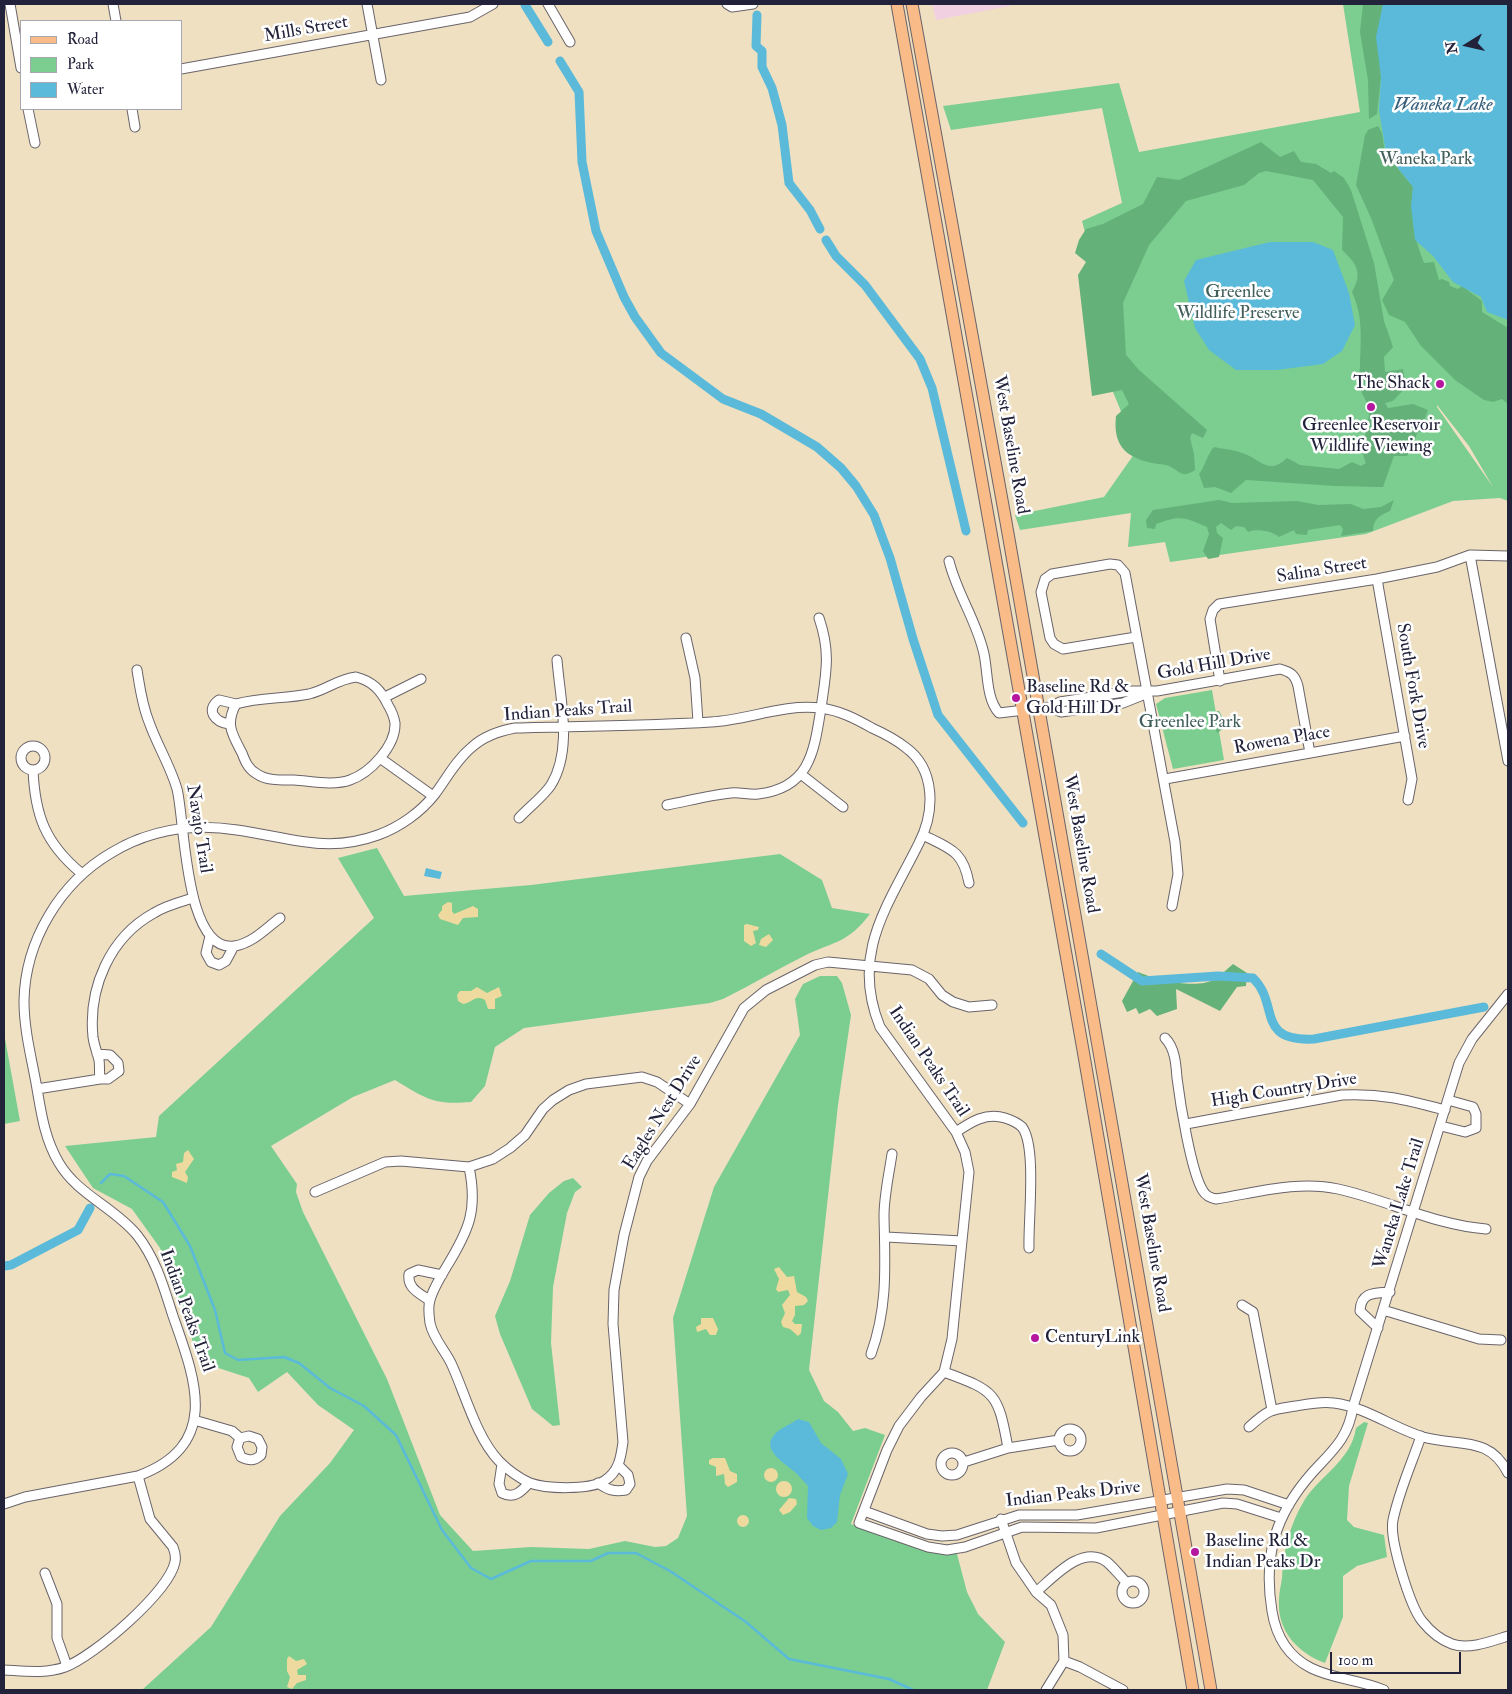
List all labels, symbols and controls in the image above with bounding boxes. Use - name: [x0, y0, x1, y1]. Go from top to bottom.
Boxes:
- street label: Mills Street: [262, 12, 350, 48]
- legend: [20, 20, 182, 110]
- north arrow: [1442, 20, 1492, 70]
- text: Road: [67, 30, 98, 49]
- text: N: [1442, 40, 1461, 55]
- text: Park: [67, 55, 94, 74]
- text: Water: [67, 80, 104, 99]
- water label: Waneka Lake: [1393, 95, 1493, 117]
- park label: Waneka Park: [1379, 149, 1473, 171]
- park label: Greenlee Wildlife Preserve: [1176, 282, 1300, 324]
- place label: The Shack: [1353, 373, 1430, 395]
- street label: West Baseline Road: [987, 374, 1033, 516]
- marker: The Shack: [1434, 378, 1446, 390]
- marker: Greenlee Reservoir Wildlife Viewing: [1365, 401, 1377, 413]
- place label: Greenlee Reservoir Wildlife Viewing: [1302, 415, 1440, 458]
- street label: Salina Street: [1276, 553, 1368, 589]
- street label: South Fork Drive: [1390, 622, 1434, 750]
- street label: Gold Hill Drive: [1156, 644, 1272, 686]
- place label: Baseline Rd & Gold Hill Dr: [1026, 677, 1129, 720]
- marker: Baseline Rd & Gold Hill Dr: [1010, 692, 1022, 704]
- street label: Indian Peaks Trail: [503, 697, 633, 727]
- park label: Greenlee Park: [1139, 712, 1241, 734]
- street label: Rowena Place: [1232, 722, 1332, 760]
- street label: West Baseline Road: [1057, 773, 1103, 915]
- street label: Navajo Trail: [180, 783, 216, 875]
- street label: Indian Peaks Trail: [883, 1003, 973, 1121]
- street label: Eagles Nest Drive: [619, 1052, 707, 1174]
- street label: High Country Drive: [1210, 1069, 1358, 1113]
- street label: Waneka Lake Trail: [1370, 1136, 1430, 1272]
- street label: West Baseline Road: [1128, 1172, 1174, 1314]
- street label: Indian Peaks Trail: [154, 1247, 218, 1375]
- place label: CenturyLink: [1045, 1327, 1140, 1349]
- marker: CenturyLink: [1029, 1332, 1041, 1344]
- street label: Indian Peaks Drive: [1005, 1477, 1141, 1513]
- place label: Baseline Rd & Indian Peaks Dr: [1205, 1531, 1320, 1574]
- marker: Baseline Rd & Indian Peaks Dr: [1189, 1546, 1201, 1558]
- scale bar: [1332, 1642, 1463, 1674]
- text: 100 m: [1338, 1651, 1373, 1670]

